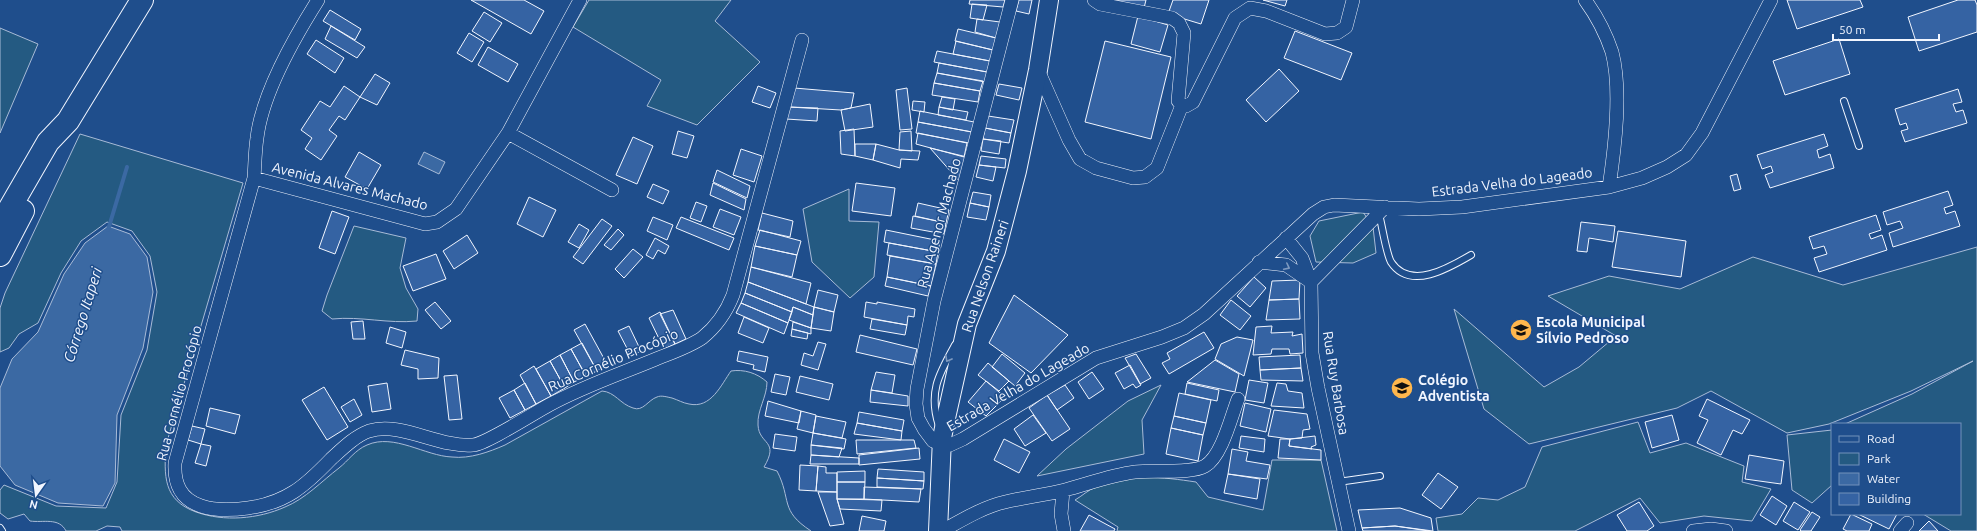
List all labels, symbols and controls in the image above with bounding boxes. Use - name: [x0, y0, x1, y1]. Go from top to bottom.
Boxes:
- scale bar: [1833, 16, 1939, 42]
- text: 50 m: [1839, 23, 1866, 36]
- street label: Rua Agenor Machado: [914, 156, 964, 290]
- street label: Avenida Alvares Machado: [270, 159, 430, 213]
- street label: Estrada Velha do Lageado: [1431, 164, 1593, 200]
- street label: Rua Nelson Raineri: [958, 218, 1012, 334]
- one-way arrow: [1283, 262, 1290, 270]
- water label: Córrego Itaperi: [60, 264, 105, 364]
- place label: Escola Municipal Sílvio Pedroso: [1536, 314, 1645, 346]
- school or university icon: Escola Municipal Sílvio Pedroso: [1508, 317, 1534, 343]
- street label: Rua Cornélio Procópio: [153, 323, 205, 463]
- street label: Rua Cornélio Procópio: [546, 325, 680, 395]
- street label: Rua Ruy Barbosa: [1320, 330, 1352, 436]
- street label: Estrada Velha do Lageado: [944, 340, 1092, 434]
- one-way arrow: [945, 354, 952, 362]
- place label: Colégio Adventista: [1418, 372, 1490, 404]
- school or university icon: Colégio Adventista: [1389, 375, 1415, 401]
- legend: [1831, 423, 1961, 515]
- text: Road: [1867, 432, 1895, 445]
- text: Park: [1867, 452, 1891, 465]
- text: Water: [1867, 472, 1900, 485]
- north arrow: [16, 475, 56, 515]
- text: Building: [1867, 492, 1911, 505]
- text: N: [28, 498, 39, 512]

